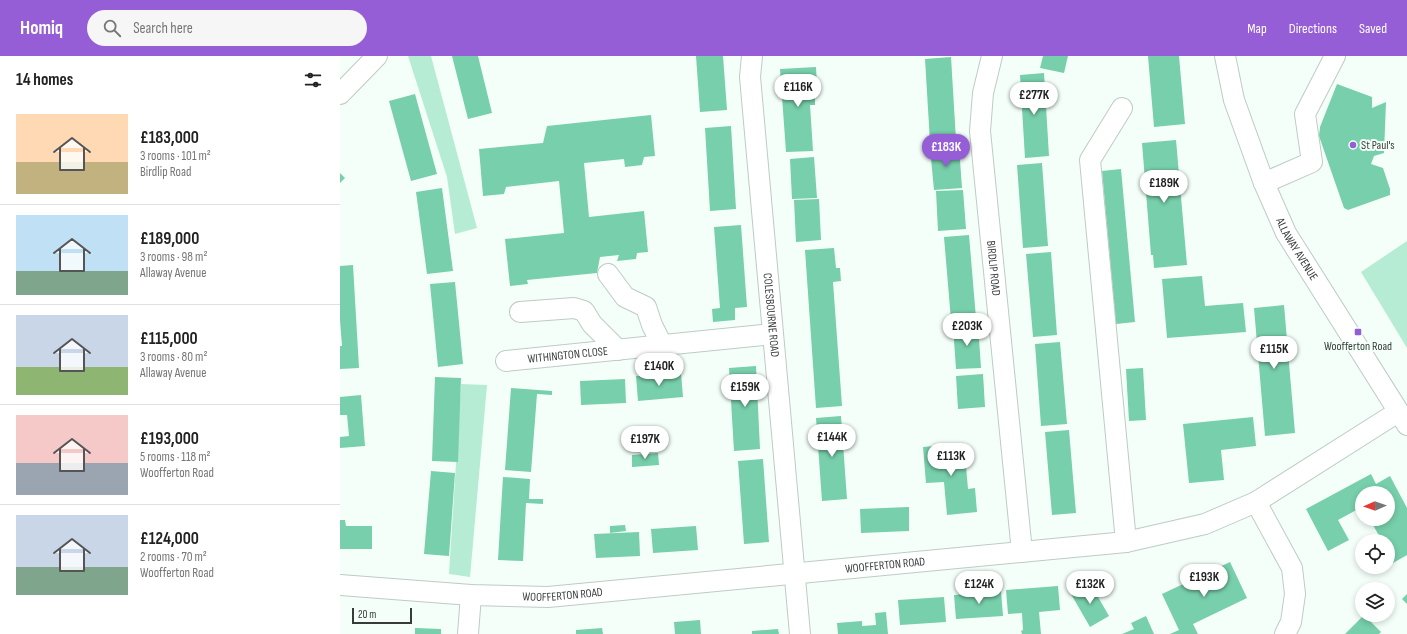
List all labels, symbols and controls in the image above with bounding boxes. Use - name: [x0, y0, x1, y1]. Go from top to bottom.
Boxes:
- search box: [87, 10, 367, 46]
- text: Homiq: [20, 17, 63, 40]
- icon: search: [101, 17, 123, 39]
- text: Search here: [133, 19, 193, 38]
- text: Map: [1247, 20, 1267, 37]
- text: Directions: [1289, 20, 1337, 37]
- text: Saved: [1359, 20, 1387, 37]
- icon: filters: [302, 69, 324, 91]
- text: 14 homes: [16, 70, 73, 90]
- pin: £116K: [770, 74, 826, 108]
- text: £116K: [783, 79, 813, 95]
- pin: £277K: [1006, 82, 1062, 116]
- text: £277K: [1019, 87, 1049, 103]
- text: £183,000: [140, 128, 199, 148]
- icon: home: [48, 130, 96, 178]
- pin: £183K: [918, 134, 974, 168]
- place label: St Paul's: [1361, 138, 1395, 153]
- text: £183K: [931, 139, 961, 155]
- marker: St Paul's: [1348, 140, 1358, 150]
- text: 3 rooms · 101 m²: [140, 148, 211, 164]
- text: Birdlip Road: [140, 164, 191, 180]
- pin: £189K: [1136, 170, 1192, 204]
- text: £189K: [1149, 175, 1179, 191]
- street label: ALLAWAY AVENUE: [1272, 214, 1321, 283]
- text: £189,000: [140, 229, 199, 249]
- icon: home: [48, 231, 96, 279]
- street label: BIRDLIP ROAD: [983, 240, 1004, 297]
- text: 3 rooms · 98 m²: [140, 249, 207, 265]
- text: Allaway Avenue: [140, 265, 206, 281]
- street label: COLESBOURNE ROAD: [760, 272, 783, 358]
- pin: £203K: [939, 313, 995, 347]
- text: £203K: [952, 318, 982, 334]
- marker: Woofferton Road: [1353, 327, 1363, 337]
- text: £115,000: [140, 329, 198, 349]
- icon: home: [48, 331, 96, 379]
- pin: £115K: [1246, 336, 1302, 370]
- place label: Woofferton Road: [1324, 339, 1392, 354]
- text: £115K: [1260, 341, 1288, 357]
- street label: WITHINGTON CLOSE: [527, 343, 608, 366]
- text: 3 rooms · 80 m²: [140, 349, 208, 365]
- pin: £140K: [631, 353, 687, 387]
- text: £140K: [644, 358, 674, 374]
- text: Allaway Avenue: [140, 365, 206, 381]
- pin: £159K: [717, 374, 773, 408]
- text: £159K: [730, 379, 760, 395]
- pin: £144K: [804, 424, 860, 458]
- pin: £197K: [617, 426, 673, 460]
- text: £193,000: [140, 429, 199, 449]
- text: £144K: [817, 429, 847, 445]
- icon: home: [48, 431, 96, 479]
- text: £197K: [630, 431, 660, 447]
- pin: £113K: [923, 443, 979, 477]
- text: £113K: [936, 448, 966, 464]
- text: 5 rooms · 118 m²: [140, 449, 211, 465]
- text: Woofferton Road: [140, 465, 214, 481]
- north arrow: [1355, 486, 1395, 526]
- map controls: [1355, 486, 1395, 622]
- text: £124,000: [140, 529, 199, 549]
- icon: home: [48, 531, 96, 579]
- button: locate: [1355, 534, 1395, 574]
- text: 2 rooms · 70 m²: [140, 549, 207, 565]
- street label: WOOFFERTON ROAD: [844, 554, 926, 576]
- pin: £193K: [1176, 564, 1232, 598]
- text: Woofferton Road: [140, 565, 214, 581]
- text: £193K: [1189, 569, 1219, 585]
- pin: £124K: [951, 571, 1007, 605]
- pin: £132K: [1062, 571, 1118, 605]
- text: £124K: [964, 576, 994, 592]
- text: £132K: [1075, 576, 1105, 592]
- button: layers: [1355, 582, 1395, 622]
- street label: WOOFFERTON ROAD: [522, 584, 603, 605]
- scale bar: [352, 606, 412, 625]
- text: 20 m: [358, 608, 376, 621]

